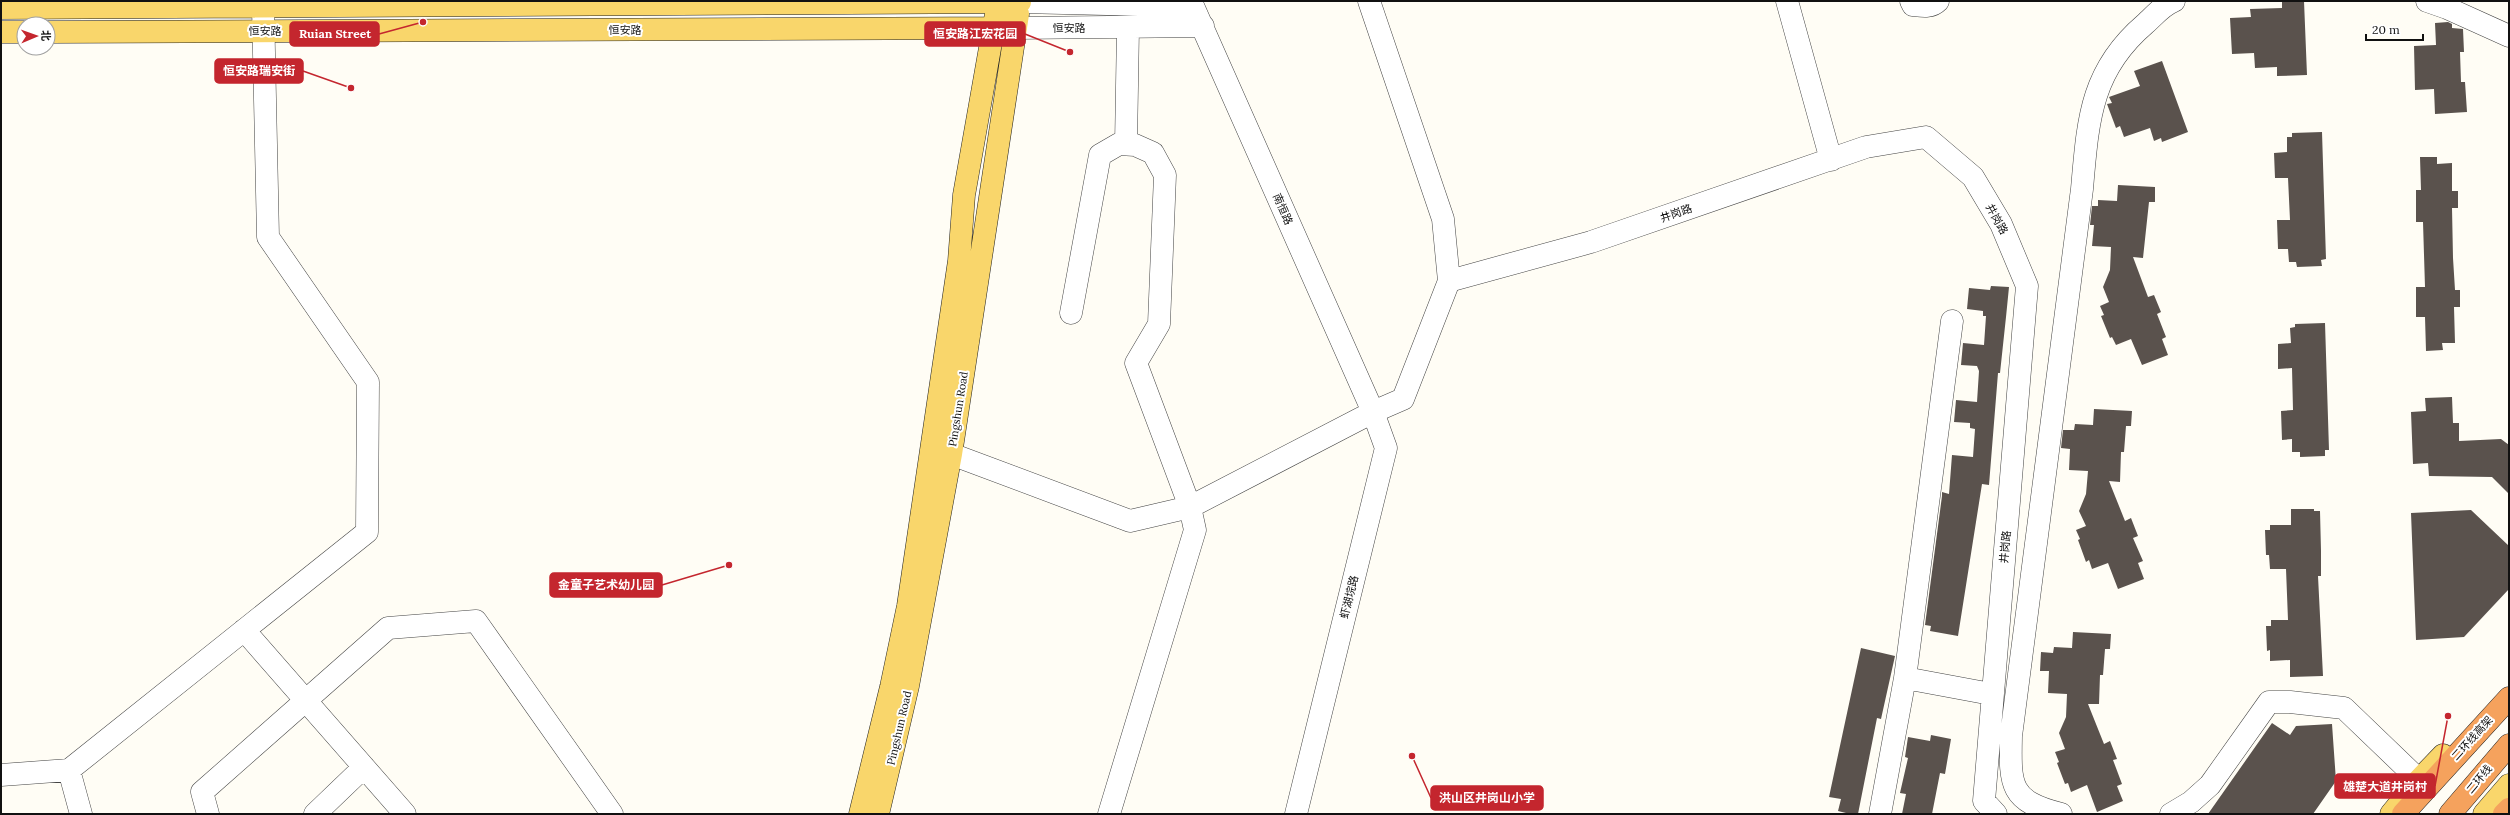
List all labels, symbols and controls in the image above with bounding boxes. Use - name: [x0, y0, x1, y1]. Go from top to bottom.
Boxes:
- north arrow: [16, 16, 56, 56]
- scale bar: [2366, 16, 2423, 42]
- street label: 恒安路: [1053, 21, 1086, 35]
- callout: Ruian Street: [290, 22, 379, 46]
- callout: 恒安路江宏花园: [925, 22, 1025, 46]
- text: 20 m: [2372, 22, 2400, 37]
- street label: 恒安路: [609, 23, 642, 37]
- street label: 恒安路: [249, 24, 282, 38]
- text: Ruian Street: [299, 26, 372, 41]
- text: 恒安路江宏花园: [933, 26, 1017, 41]
- text: 北: [39, 30, 53, 41]
- callout: 恒安路瑞安街: [215, 59, 303, 83]
- text: 恒安路瑞安街: [223, 63, 295, 78]
- street label: 南恒路: [1270, 191, 1296, 227]
- street label: 井岗路: [1658, 201, 1694, 225]
- street label: 井岗路: [1983, 201, 2011, 237]
- street label: Pingshun Road: [945, 370, 971, 448]
- street label: 井岗路: [1997, 530, 2013, 564]
- callout: 金童子艺术幼儿园: [550, 573, 662, 597]
- street label: 虾湖垸路: [1337, 574, 1361, 620]
- text: 金童子艺术幼儿园: [558, 577, 654, 592]
- street label: Pingshun Road: [884, 689, 914, 767]
- street label: 二环线高架: [2448, 713, 2496, 763]
- street label: 二环线: [2463, 762, 2495, 796]
- callout: 雄楚大道井岗村: [2335, 774, 2435, 798]
- text: 雄楚大道井岗村: [2343, 779, 2427, 794]
- callout: 洪山区井岗山小学: [1431, 786, 1543, 810]
- text: 洪山区井岗山小学: [1439, 790, 1535, 805]

